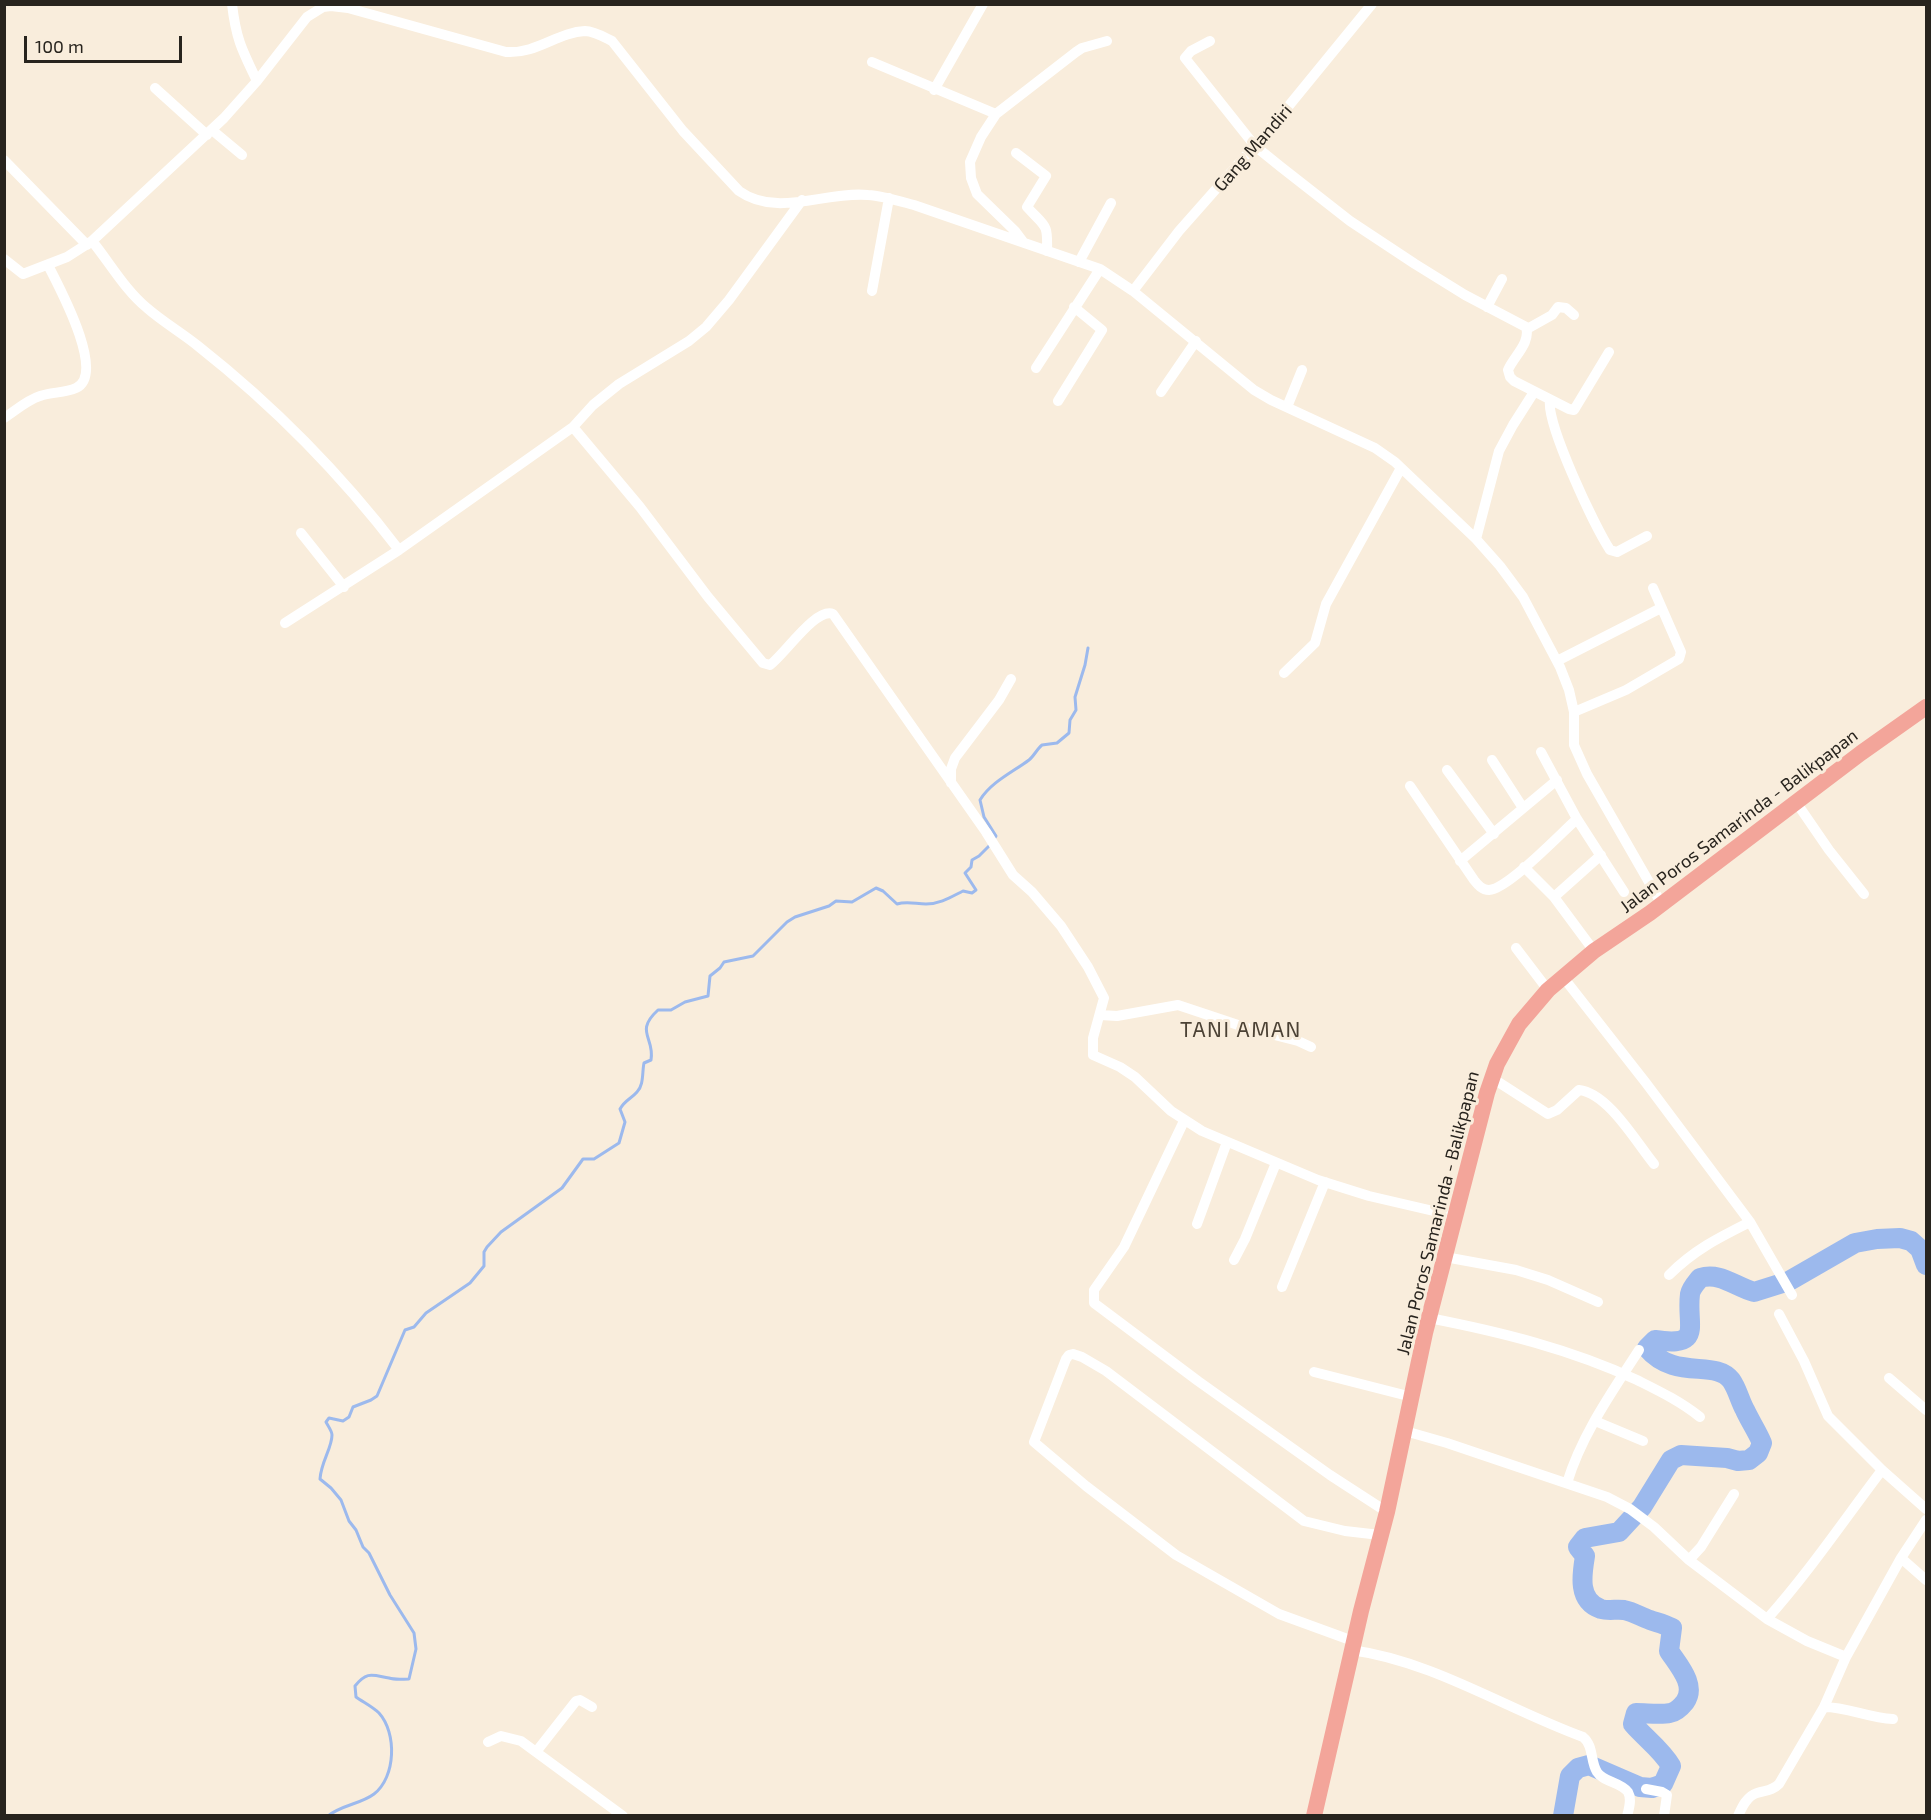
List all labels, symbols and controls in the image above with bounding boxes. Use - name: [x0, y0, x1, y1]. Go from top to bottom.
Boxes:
- scale bar: [27, 24, 184, 62]
- text: 100 m: [35, 35, 84, 57]
- street label: Gang Mandiri: [1209, 100, 1297, 196]
- street label: Jalan Poros Samarinda - Balikpapan: [1616, 725, 1862, 917]
- district label: TANI AMAN: [1180, 1017, 1302, 1043]
- street label: Jalan Poros Samarinda - Balikpapan: [1392, 1069, 1484, 1357]

